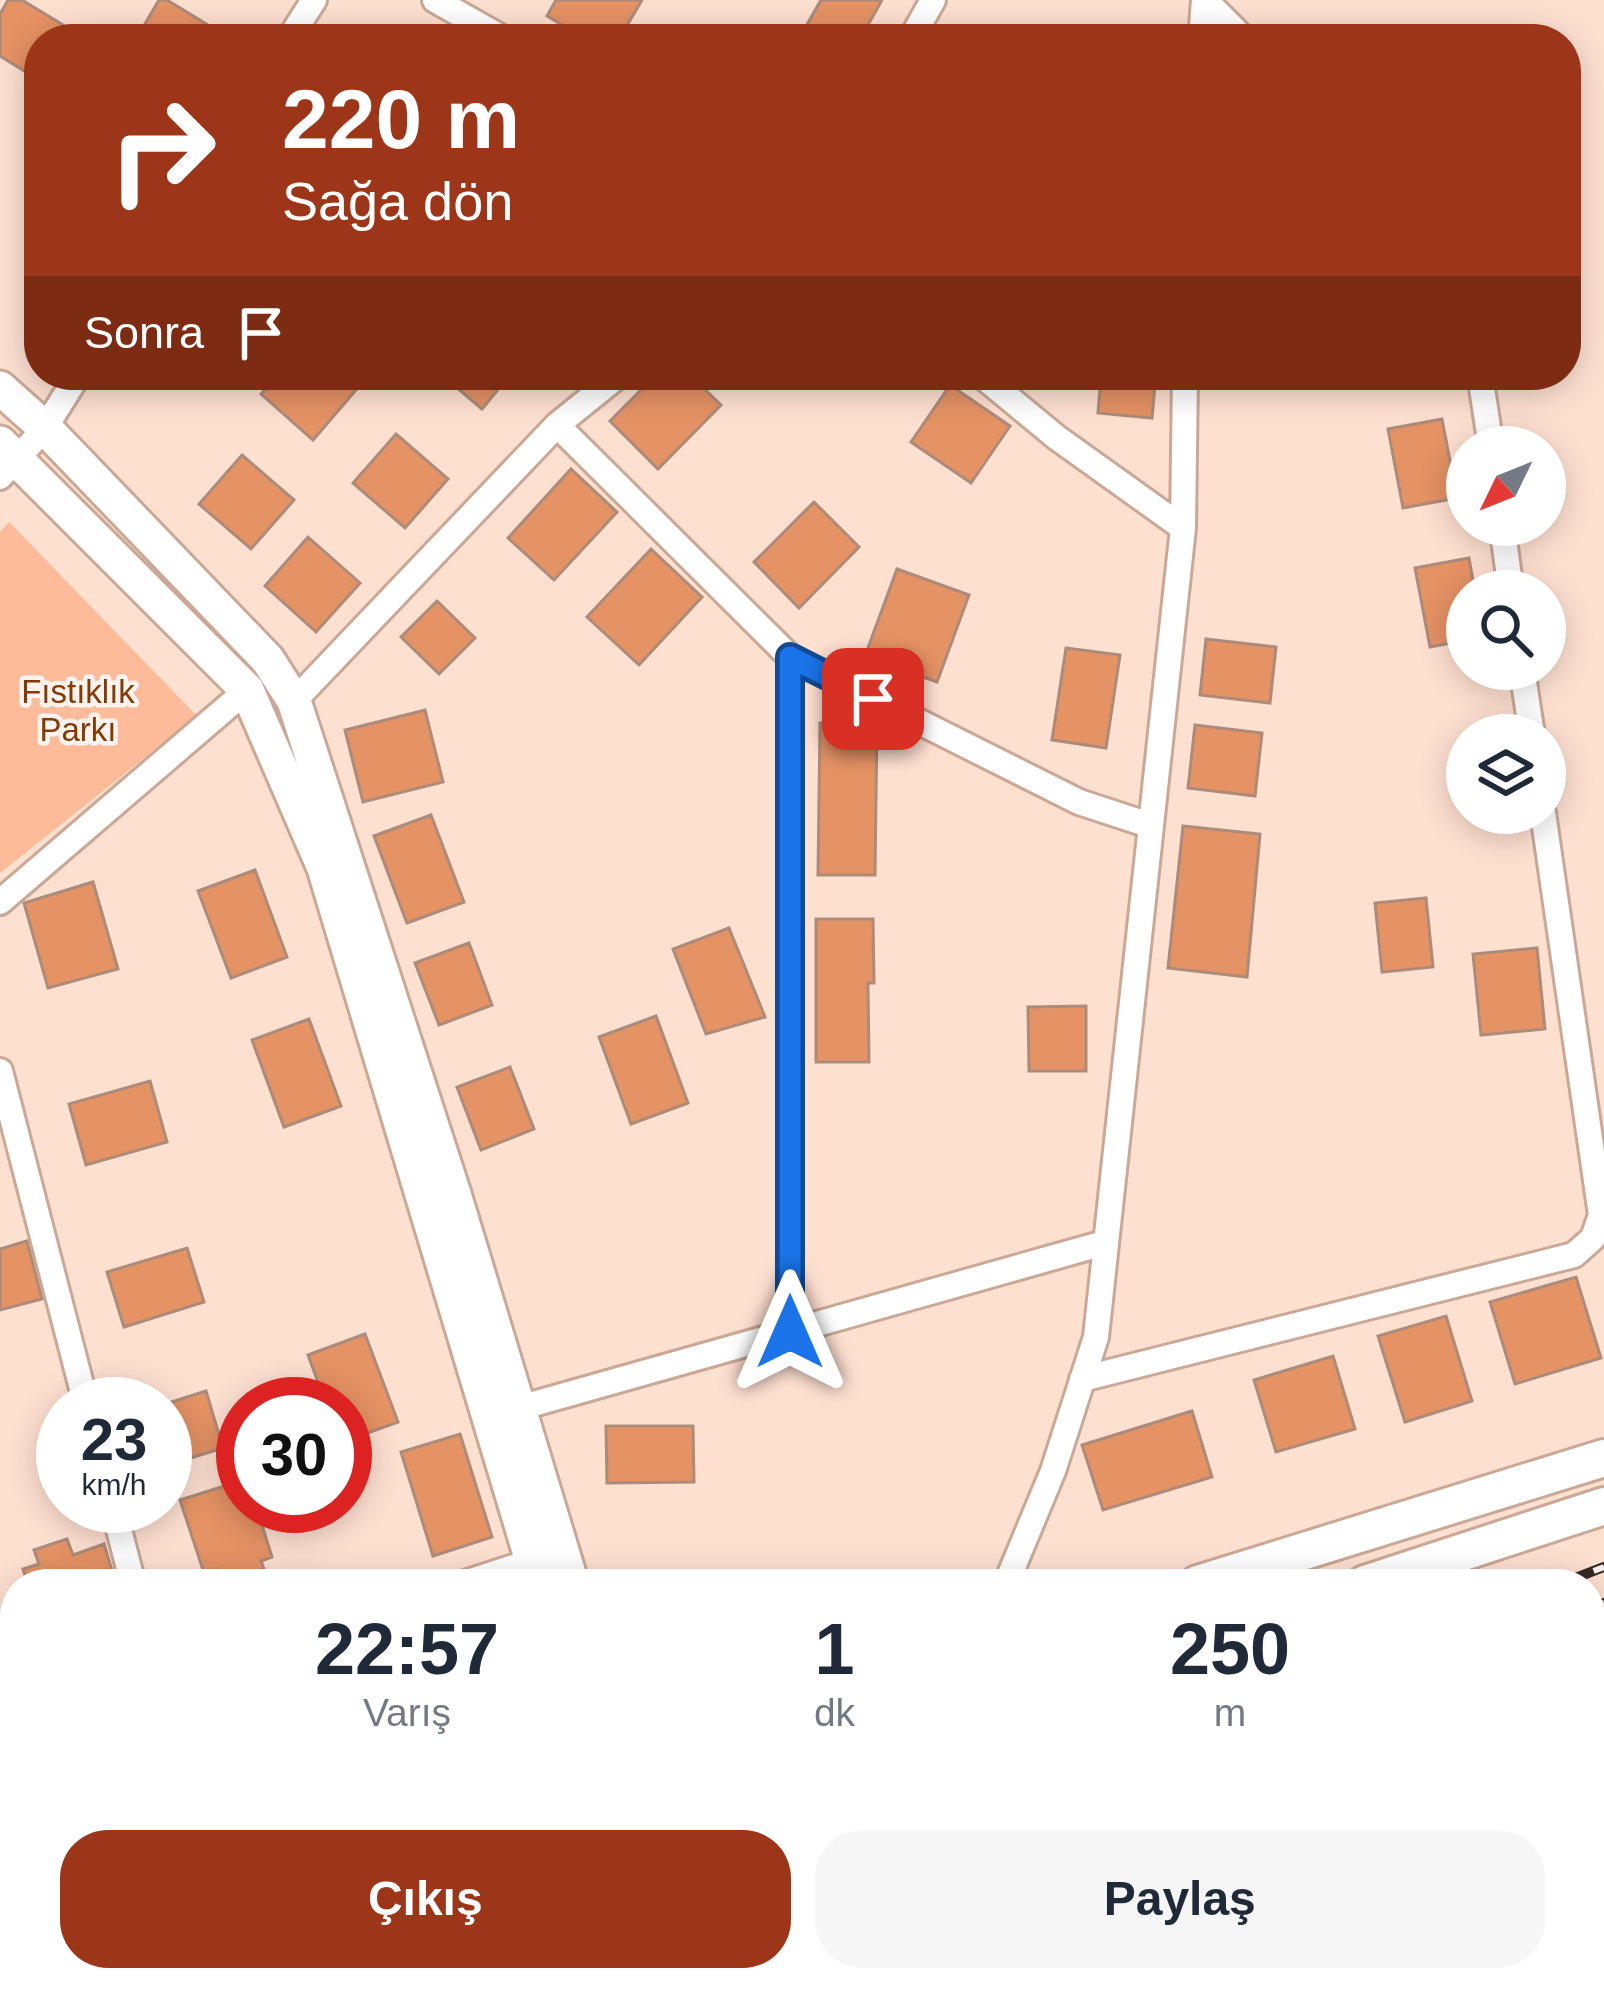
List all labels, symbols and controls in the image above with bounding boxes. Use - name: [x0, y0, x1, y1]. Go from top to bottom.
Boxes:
- icon: right: [84, 72, 240, 228]
- text: 220 m: [282, 72, 520, 166]
- text: Sağa dön: [282, 171, 513, 231]
- icon: arrive: [228, 300, 294, 366]
- text: Sonra: [84, 307, 204, 358]
- north arrow: [1446, 426, 1566, 546]
- map controls: [1446, 426, 1566, 834]
- button: search: [1446, 570, 1566, 690]
- pin: [822, 648, 924, 750]
- icon: arrive: [840, 666, 906, 732]
- park label: Fıstıklık Parkı: [21, 673, 135, 748]
- button: layers: [1446, 714, 1566, 834]
- position arrow: [727, 1269, 853, 1395]
- speed limit sign: 30: [216, 1377, 372, 1533]
- text: 23: [81, 1406, 147, 1473]
- text: km/h: [81, 1468, 147, 1501]
- text: 22:57: [315, 1609, 499, 1689]
- text: 1: [814, 1609, 855, 1689]
- text: 250: [1170, 1609, 1290, 1689]
- text: Varış: [363, 1691, 451, 1734]
- text: dk: [814, 1691, 855, 1734]
- text: m: [1214, 1691, 1246, 1734]
- button: Çıkış: [60, 1830, 791, 1968]
- button: Paylaş: [815, 1830, 1545, 1968]

